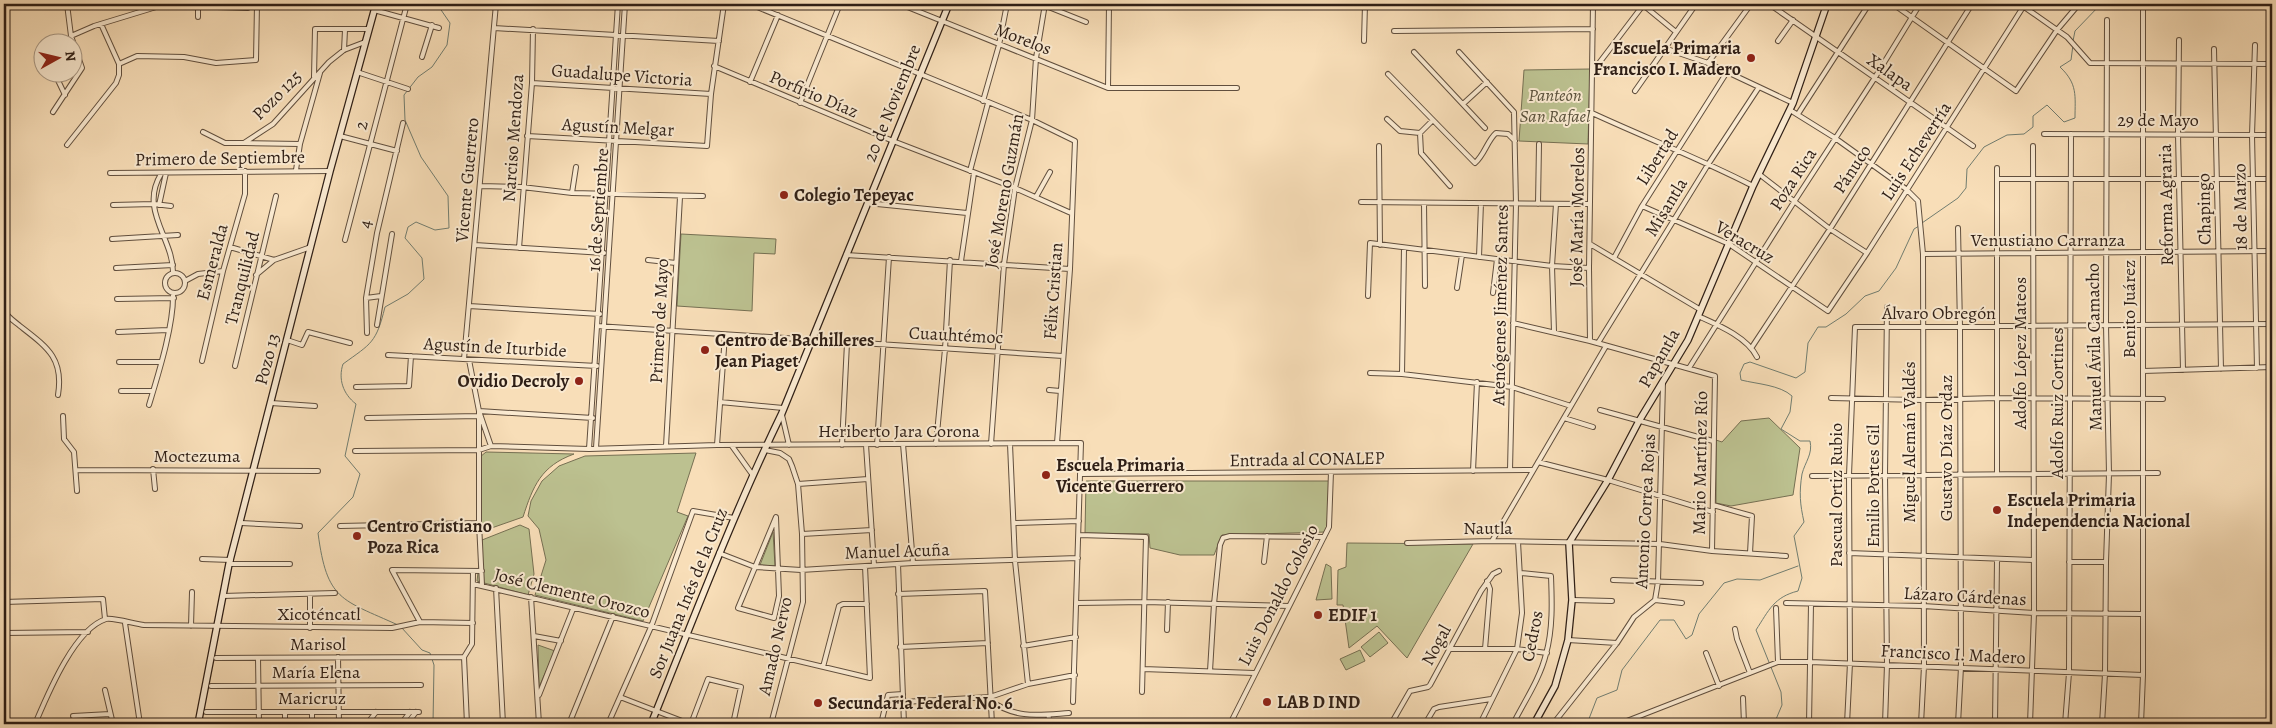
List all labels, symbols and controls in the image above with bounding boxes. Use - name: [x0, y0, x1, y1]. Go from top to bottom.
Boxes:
- street label: Morelos: [991, 17, 1055, 61]
- north arrow: [32, 32, 82, 82]
- place label: Escuela Primaria Francisco I. Madero: [1593, 36, 1741, 81]
- street label: 20 de Noviembre: [858, 41, 926, 165]
- street label: Xalapa: [1862, 48, 1918, 97]
- text: N: [60, 50, 80, 63]
- marker: Escuela Primaria Francisco I. Madero: [1745, 52, 1757, 64]
- street label: Guadalupe Victoria: [551, 58, 694, 92]
- street label: Pozo 125: [247, 65, 307, 125]
- street label: Porfirio Díaz: [766, 65, 862, 123]
- street label: Narciso Mendoza: [497, 73, 529, 203]
- park label: Panteón San Rafael: [1520, 83, 1591, 128]
- street label: Luis Echeverría: [1875, 96, 1957, 205]
- street label: 29 de Mayo: [2117, 108, 2199, 132]
- street label: Agustín Melgar: [560, 112, 675, 142]
- street label: José Moreno Guzmán: [979, 112, 1029, 270]
- street label: 2: [348, 117, 374, 132]
- street label: Vicente Guerrero: [450, 117, 484, 244]
- street label: Libertad: [1630, 124, 1684, 190]
- street label: Pánuco: [1827, 140, 1877, 198]
- street label: Poza Rica: [1764, 143, 1822, 215]
- street label: Reforma Agraria: [2153, 143, 2179, 266]
- street label: Primero de Septiembre: [135, 145, 305, 171]
- street label: 16 de Septiembre: [582, 147, 614, 273]
- street label: José María Morelos: [1564, 147, 1590, 287]
- street label: 18 de Marzo: [2227, 163, 2253, 251]
- street label: Misantla: [1639, 173, 1693, 241]
- street label: Chapingo: [2191, 173, 2217, 245]
- place label: Colegio Tepeyac: [794, 183, 914, 207]
- marker: Colegio Tepeyac: [778, 189, 790, 201]
- street label: Atenógenes Jiménez Santes: [1486, 204, 1514, 407]
- street label: Veracruz: [1710, 214, 1779, 269]
- street label: 4: [352, 218, 378, 230]
- street label: Esmeralda: [190, 220, 234, 303]
- street label: Tranquilidad: [219, 228, 265, 327]
- street label: Venustiano Carranza: [1970, 228, 2126, 252]
- street label: Félix Cristian: [1038, 241, 1068, 340]
- street label: Primero de Mayo: [644, 258, 674, 384]
- street label: Benito Juárez: [2117, 260, 2141, 358]
- street label: Manuel Ávila Camacho: [2081, 263, 2107, 431]
- street label: Adolfo López Mateos: [2008, 277, 2032, 430]
- street label: Álvaro Obregón: [1881, 301, 1996, 325]
- street label: Cuauhtémoc: [908, 321, 1004, 349]
- street label: Papantla: [1633, 324, 1686, 392]
- street label: Adolfo Ruiz Cortines: [2045, 327, 2069, 480]
- place label: Centro de Bachilleres Jean Piaget: [715, 328, 874, 373]
- street label: Pozo 13: [249, 331, 285, 387]
- street label: Agustín de Iturbide: [422, 331, 567, 363]
- marker: Centro de Bachilleres Jean Piaget: [699, 344, 711, 356]
- street label: Miguel Alemán Valdés: [1897, 361, 1921, 523]
- place label: Ovidio Decroly: [458, 369, 570, 393]
- marker: Ovidio Decroly: [573, 375, 585, 387]
- street label: Gustavo Díaz Ordaz: [1934, 375, 1958, 521]
- street label: Mario Martínez Río: [1687, 391, 1713, 535]
- street label: Heriberto Jara Corona: [818, 419, 981, 443]
- street label: Pascual Ortiz Rubio: [1824, 423, 1848, 567]
- street label: Emilio Portes Gil: [1861, 424, 1885, 548]
- street label: Antonio Correa Rojas: [1629, 433, 1661, 590]
- street label: Moctezuma: [154, 444, 241, 468]
- street label: Entrada al CONALEP: [1229, 446, 1385, 472]
- place label: Escuela Primaria Vicente Guerrero: [1055, 453, 1185, 498]
- marker: Escuela Primaria Vicente Guerrero: [1040, 469, 1052, 481]
- place label: Escuela Primaria Independencia Nacional: [2007, 488, 2190, 533]
- street label: Sor Juana Inés de la Cruz: [643, 504, 733, 682]
- marker: Escuela Primaria Independencia Nacional: [1991, 504, 2003, 516]
- place label: Centro Cristiano Poza Rica: [367, 514, 492, 559]
- street label: Nautla: [1463, 516, 1513, 540]
- street label: Luis Donaldo Colosio: [1232, 520, 1324, 670]
- marker: Centro Cristiano Poza Rica: [351, 530, 363, 542]
- street label: Manuel Acuña: [844, 537, 951, 565]
- street label: José Clemente Orozco: [492, 562, 653, 624]
- street label: Lázaro Cárdenas: [1903, 581, 2027, 611]
- street label: Amado Nervo: [752, 594, 798, 698]
- street label: Xicoténcatl: [277, 602, 361, 626]
- place label: EDIF 1: [1328, 603, 1377, 627]
- street label: Cedros: [1515, 608, 1549, 664]
- marker: EDIF 1: [1312, 609, 1324, 621]
- street label: Nogal: [1415, 620, 1457, 670]
- street label: Marisol: [290, 632, 347, 656]
- street label: Francisco I. Madero: [1880, 638, 2026, 670]
- street label: María Elena: [272, 660, 361, 684]
- street label: Maricruz: [278, 686, 346, 710]
- place label: LAB D IND: [1277, 690, 1360, 714]
- place label: Secundaria Federal No. 6: [828, 691, 1013, 715]
- marker: LAB D IND: [1261, 696, 1273, 708]
- marker: Secundaria Federal No. 6: [812, 697, 824, 709]

